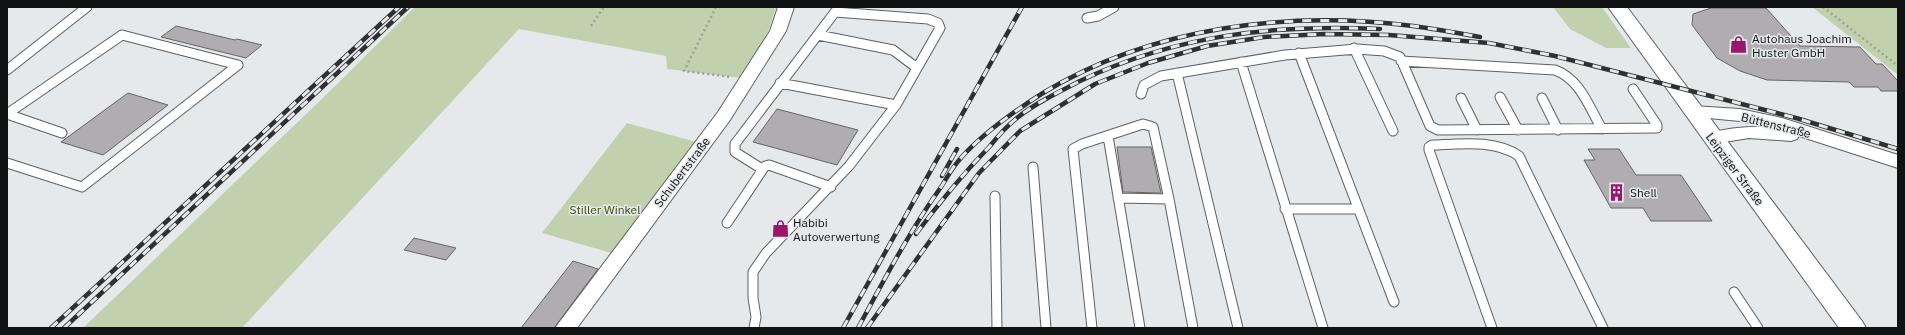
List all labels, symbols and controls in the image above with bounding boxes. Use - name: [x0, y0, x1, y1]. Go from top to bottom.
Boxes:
- place label: Autohaus Joachim Huster GmbH: [1752, 31, 1852, 60]
- shop icon: Autohaus Joachim Huster GmbH: [1729, 35, 1749, 55]
- street label: Büttenstraße: [1740, 109, 1813, 141]
- street label: Leipziger Straße: [1703, 130, 1767, 209]
- street label: Schubertstraße: [651, 134, 713, 210]
- building icon: Shell: [1607, 182, 1627, 202]
- place label: Shell: [1630, 185, 1657, 200]
- park label: Stiller Winkel: [570, 202, 640, 217]
- place label: Habibi Autoverwertung: [793, 215, 880, 244]
- shop icon: Habibi Autoverwertung: [770, 219, 790, 239]

